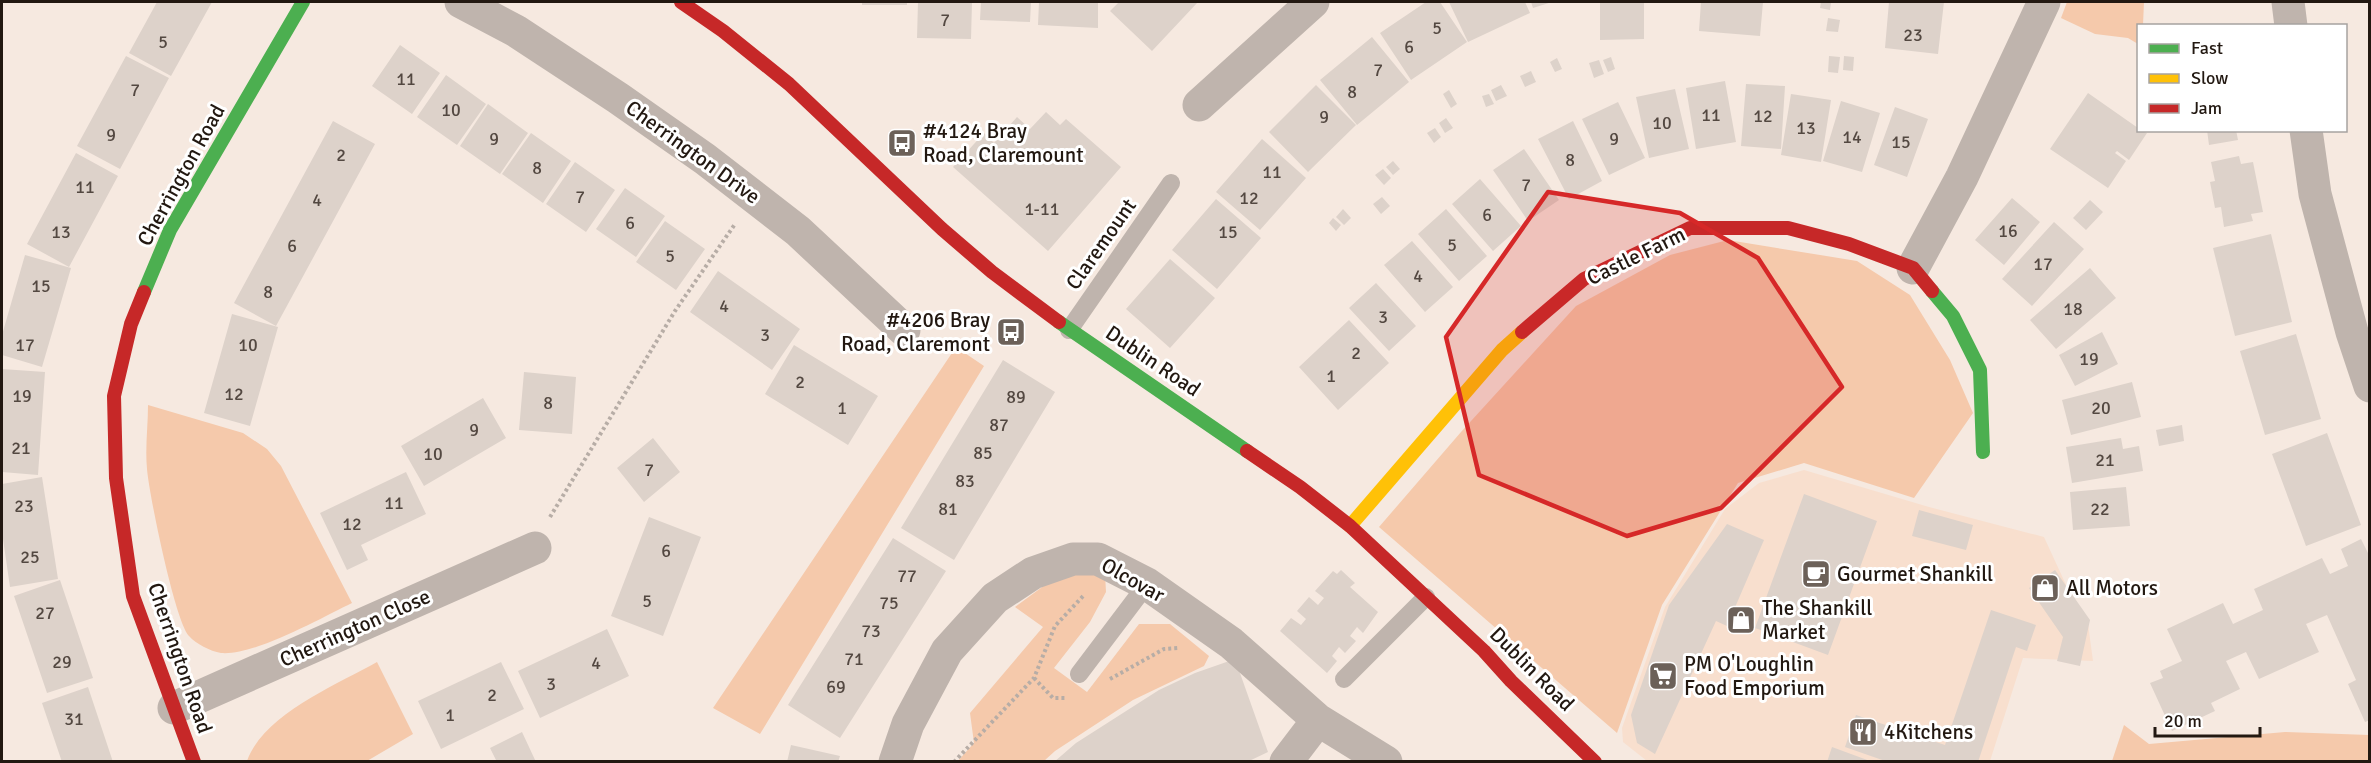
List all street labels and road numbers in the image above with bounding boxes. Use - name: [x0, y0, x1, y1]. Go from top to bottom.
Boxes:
- street label: Cherrington Drive: [621, 95, 765, 209]
- street label: Cherrington Road: [131, 100, 231, 250]
- street label: Claremount: [1060, 193, 1142, 295]
- street label: Castle Farm: [1583, 221, 1689, 291]
- street label: Dublin Road: [1101, 320, 1205, 402]
- street label: Olcovar: [1097, 552, 1169, 608]
- street label: Cherrington Road: [142, 579, 218, 737]
- street label: Cherrington Close: [276, 583, 434, 673]
- street label: Dublin Road: [1484, 621, 1580, 717]

